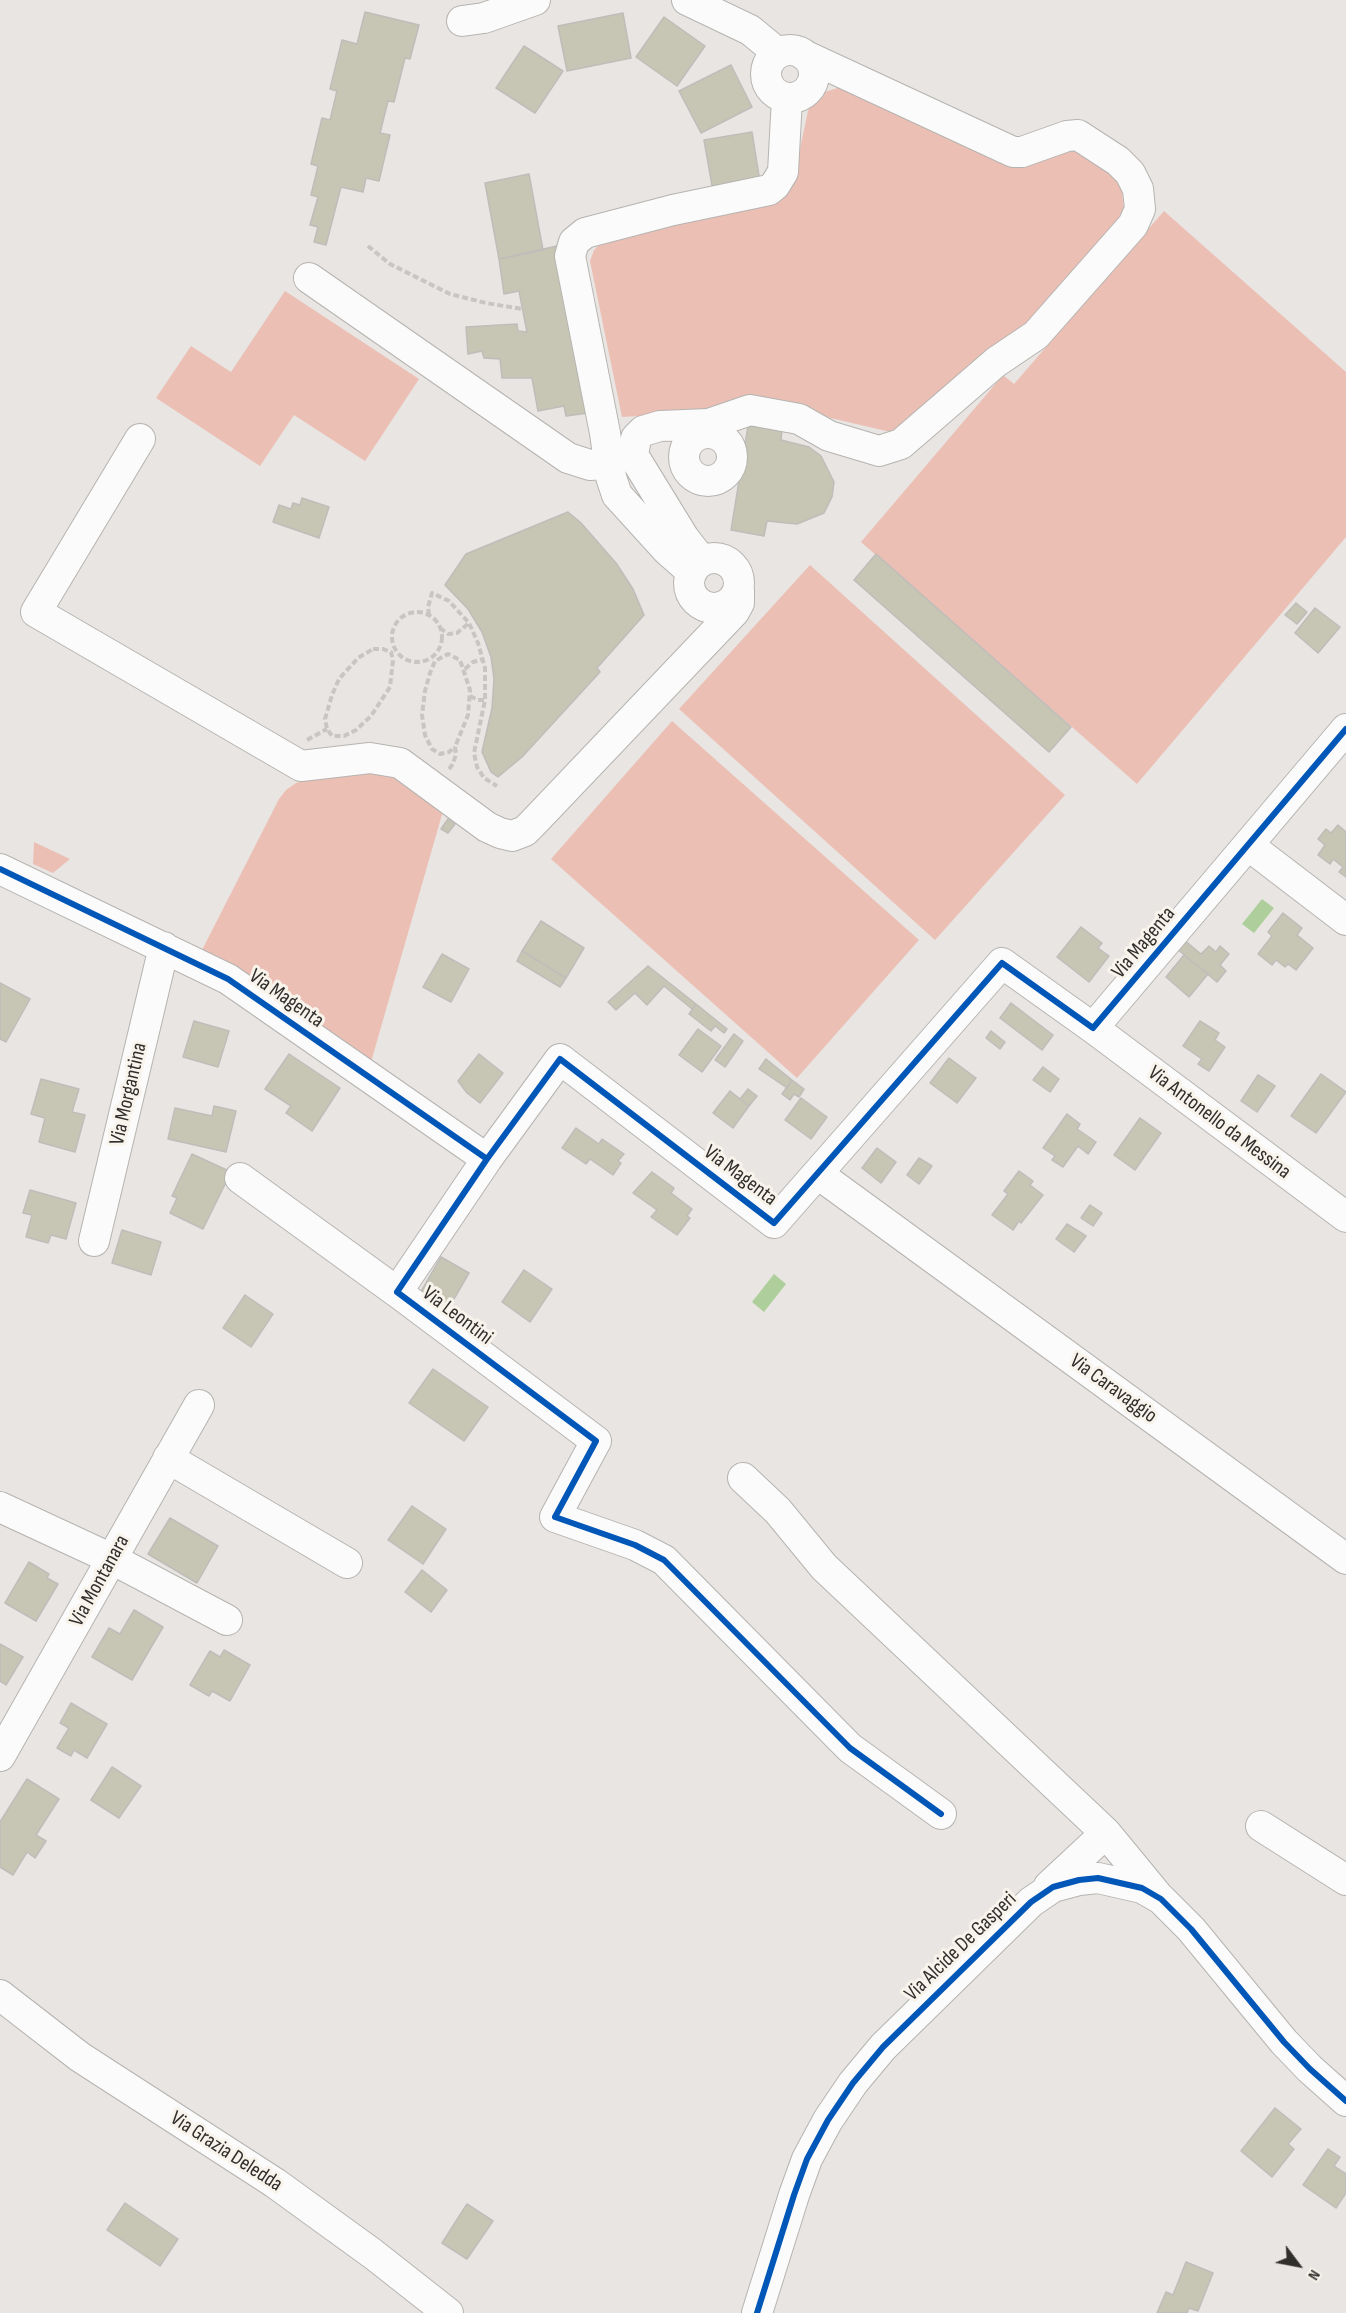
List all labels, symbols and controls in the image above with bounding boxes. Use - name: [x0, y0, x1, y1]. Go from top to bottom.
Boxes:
- street label: Via Magenta: [1107, 902, 1181, 984]
- street label: Via Magenta: [244, 964, 328, 1034]
- street label: Via Morgantina: [105, 1040, 153, 1148]
- street label: Via Antonello da Messina: [1143, 1061, 1295, 1185]
- street label: Via Magenta: [698, 1140, 782, 1212]
- street label: Via Leontini: [417, 1281, 497, 1351]
- street label: Via Caravaggio: [1064, 1349, 1162, 1429]
- street label: Via Montanara: [65, 1531, 135, 1631]
- street label: Via Alcide De Gasperi: [900, 1887, 1022, 2007]
- street label: Via Grazia Deledda: [165, 2106, 287, 2198]
- north arrow: [1268, 2235, 1328, 2295]
- text: N: [1303, 2266, 1324, 2283]

